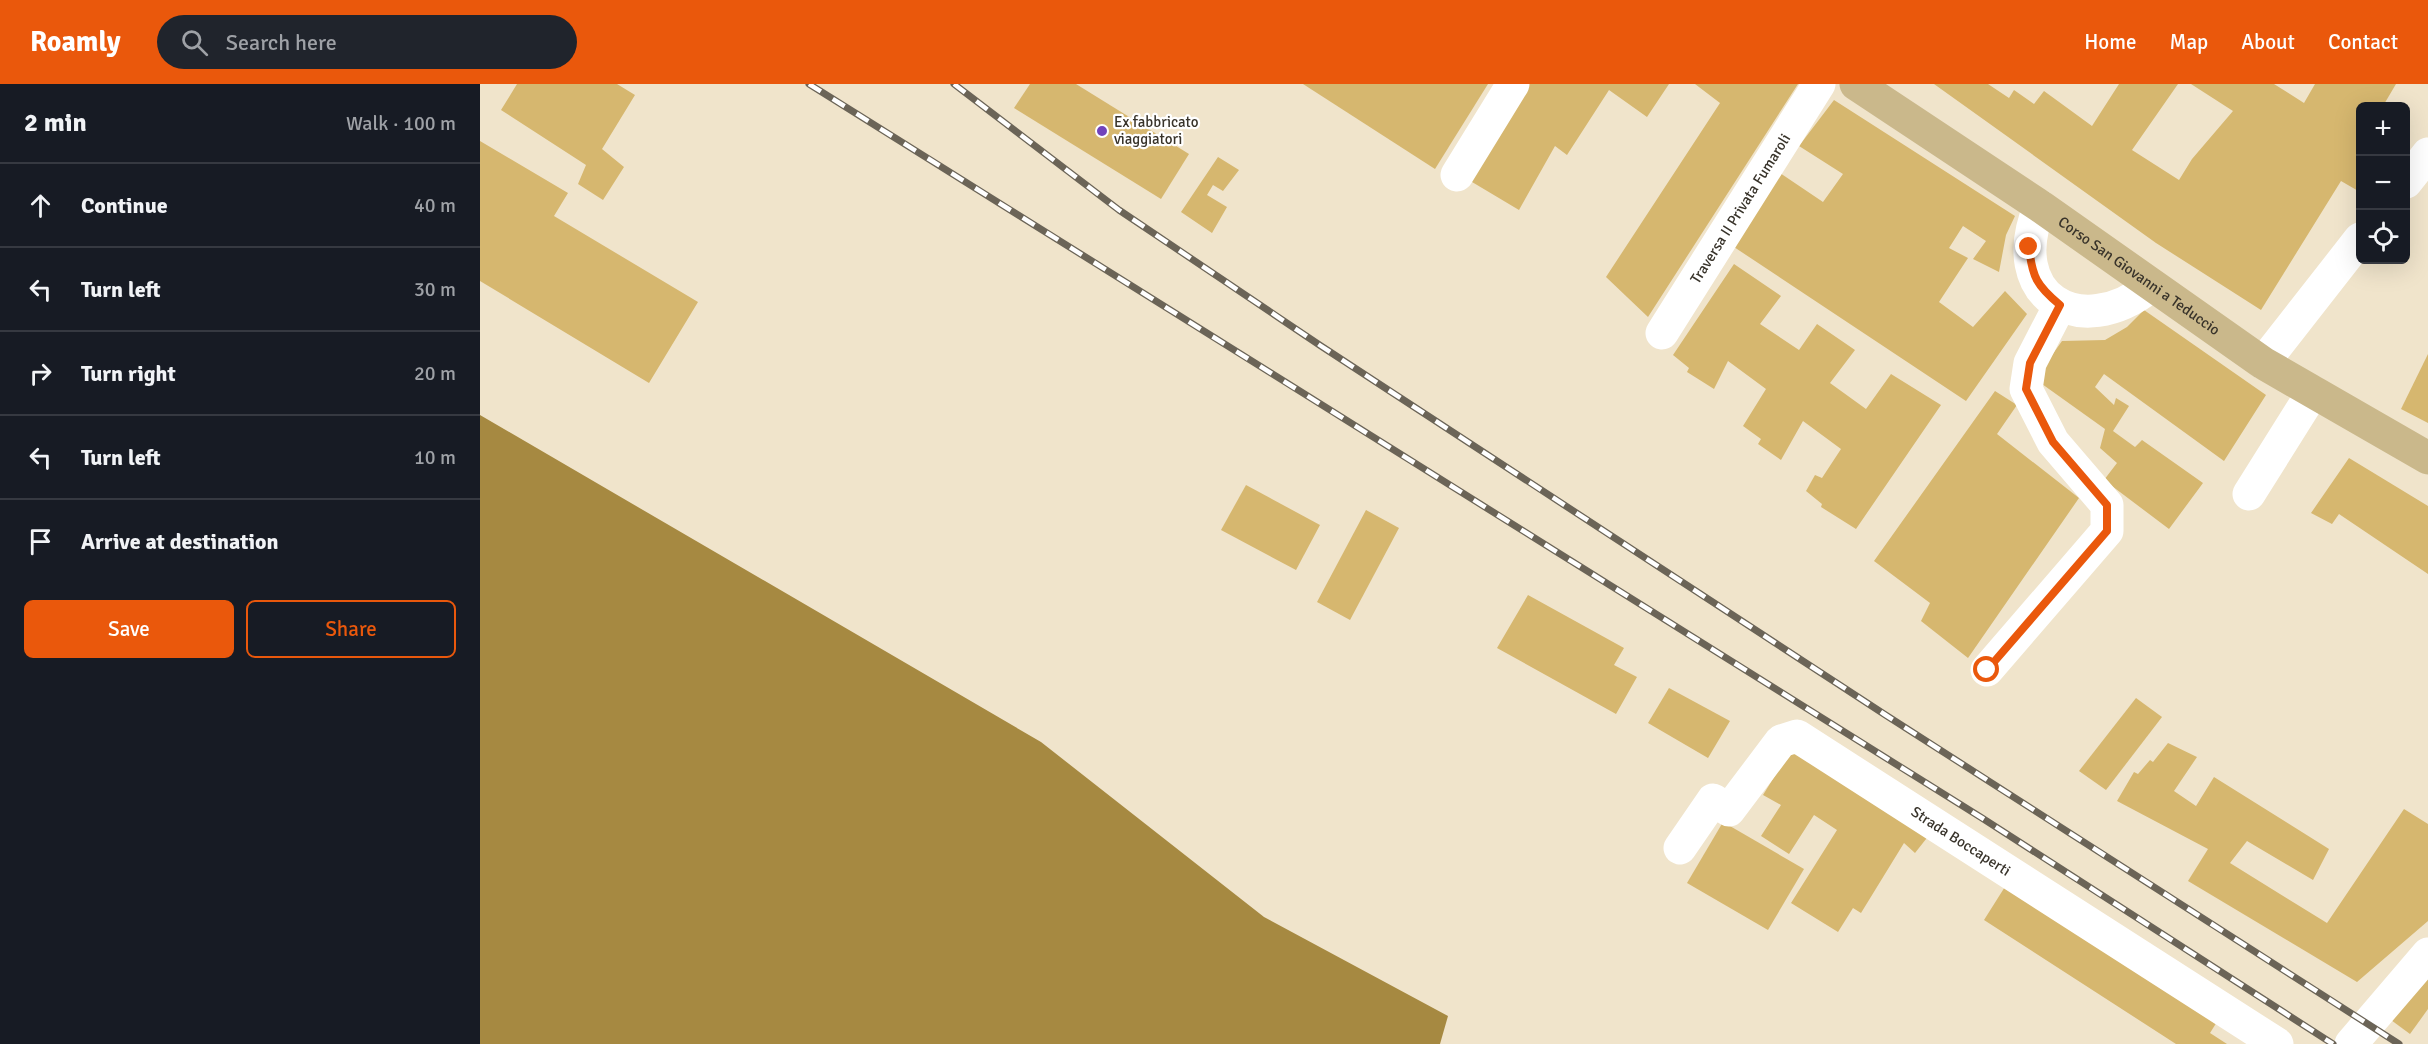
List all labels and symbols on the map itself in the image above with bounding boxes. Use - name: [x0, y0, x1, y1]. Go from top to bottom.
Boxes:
- place label: Ex fabbricato viaggiatori: [1114, 113, 1199, 148]
- marker: Ex fabbricato viaggiatori: [1095, 124, 1109, 138]
- street label: Traversa II Privata Fumaroli: [1686, 130, 1794, 287]
- street label: Corso San Giovanni a Teduccio: [2055, 213, 2224, 339]
- route end: [2015, 233, 2041, 259]
- route start: [1973, 656, 1999, 682]
- street label: Strada Boccaperti: [1908, 803, 2014, 880]

